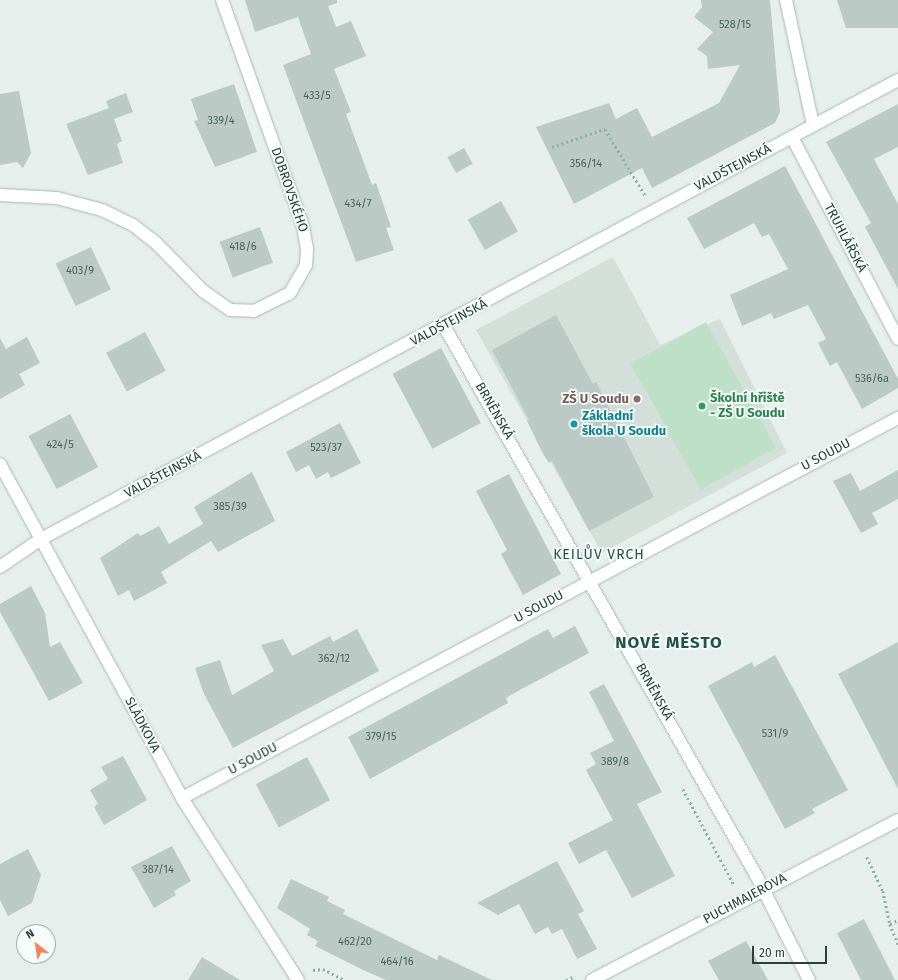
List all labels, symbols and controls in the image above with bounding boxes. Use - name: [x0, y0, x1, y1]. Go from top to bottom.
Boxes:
- house number: 528/15: [719, 18, 751, 32]
- house number: 433/5: [303, 89, 331, 103]
- house number: 339/4: [207, 114, 235, 128]
- street label: VALDŠTEJNSKÁ: [692, 141, 774, 195]
- street label: DOBROVSKÉHO: [267, 146, 311, 234]
- house number: 356/14: [570, 157, 602, 171]
- house number: 434/7: [344, 197, 372, 211]
- street label: TRUHLÁŘSKÁ: [820, 201, 870, 275]
- house number: 418/6: [229, 240, 257, 254]
- house number: 403/9: [66, 264, 94, 278]
- street label: VALDŠTEJNSKÁ: [408, 296, 490, 350]
- house number: 536/6a: [855, 372, 889, 386]
- street label: BRNĚNSKÁ: [472, 380, 516, 442]
- place label: ZŠ U Soudu: [562, 391, 629, 407]
- place label: Školní hřiště - ZŠ U Soudu: [710, 391, 785, 422]
- marker: ZŠ U Soudu: [632, 394, 642, 404]
- marker: Školní hřiště - ZŠ U Soudu: [697, 401, 707, 411]
- place label: Základní škola U Soudu: [582, 409, 666, 440]
- marker: Základní škola U Soudu: [569, 419, 579, 429]
- street label: U SOUDU: [799, 436, 853, 474]
- house number: 424/5: [46, 438, 74, 452]
- house number: 523/37: [310, 441, 342, 455]
- street label: VALDŠTEJNSKÁ: [122, 448, 204, 502]
- house number: 385/39: [213, 500, 247, 514]
- district label: KEILŮV VRCH: [553, 547, 645, 563]
- street label: U SOUDU: [512, 588, 566, 626]
- district label: NOVÉ MĚSTO: [615, 633, 723, 653]
- house number: 362/12: [318, 652, 350, 666]
- street label: BRNĚNSKÁ: [632, 661, 676, 723]
- street label: SLÁDKOVA: [121, 695, 163, 755]
- house number: 531/9: [762, 727, 788, 741]
- house number: 379/15: [366, 730, 396, 744]
- street label: U SOUDU: [226, 740, 280, 778]
- house number: 389/8: [601, 755, 629, 769]
- house number: 387/14: [142, 863, 174, 877]
- street label: PUCHMAJEROVA: [701, 871, 789, 927]
- north arrow: [16, 924, 56, 964]
- text: N: [24, 927, 37, 942]
- house number: 462/20: [338, 935, 372, 949]
- scale bar: [754, 938, 829, 964]
- text: 20 m: [759, 946, 785, 960]
- house number: 464/16: [380, 955, 414, 969]

